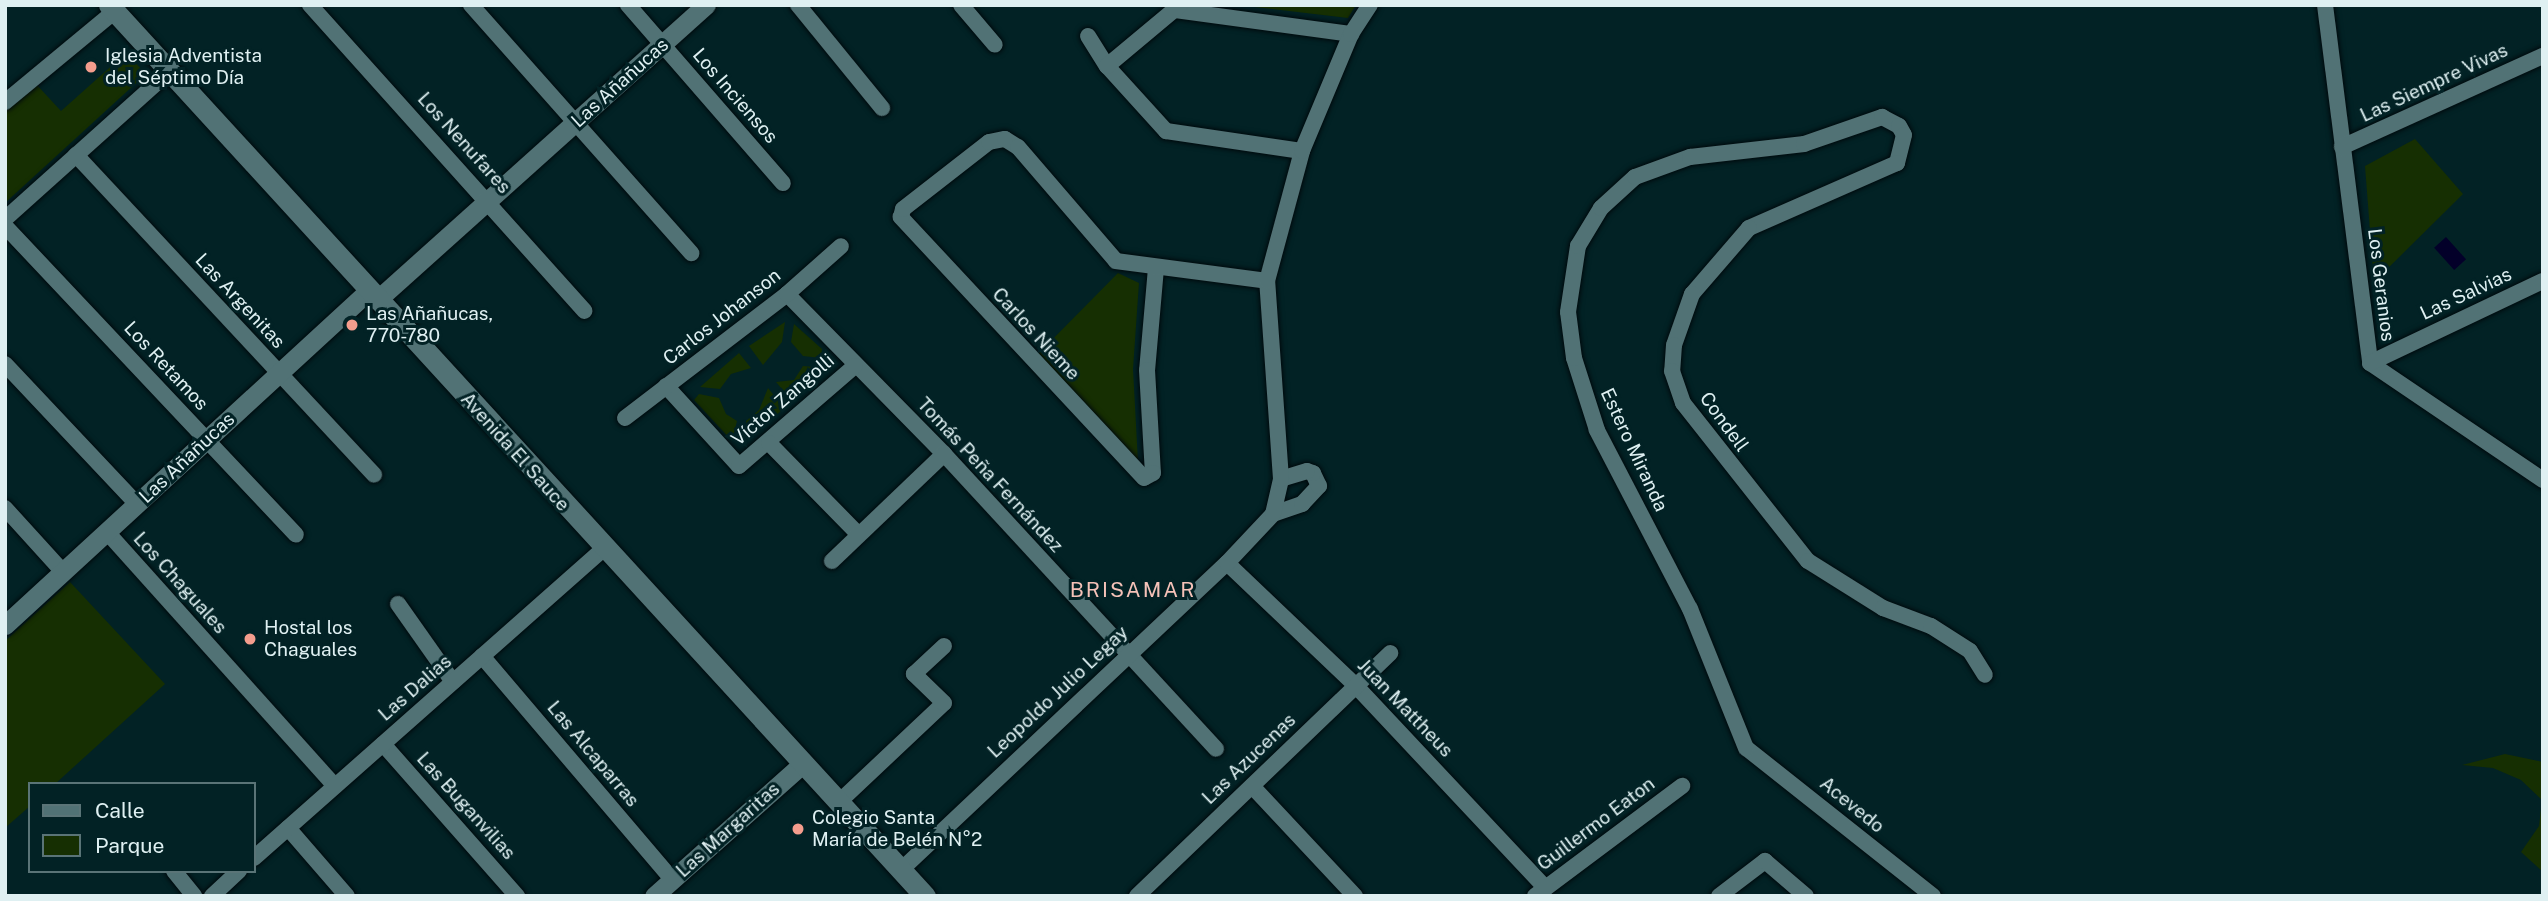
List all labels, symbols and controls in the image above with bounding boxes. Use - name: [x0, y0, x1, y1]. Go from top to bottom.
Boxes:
- street label: Las Añañucas: [567, 34, 673, 132]
- street label: Las Siempre Vivas: [2356, 39, 2512, 127]
- street label: Los Inciensos: [688, 44, 782, 148]
- place label: Iglesia Adventista del Séptimo Día: [105, 45, 262, 89]
- marker: Iglesia Adventista del Séptimo Día: [83, 59, 99, 75]
- street label: Los Nenufares: [413, 88, 515, 198]
- street label: Los Geranios: [2363, 227, 2399, 343]
- street label: Las Argenitas: [190, 249, 290, 353]
- street label: Las Salvias: [2417, 263, 2515, 325]
- street label: Carlos Johanson: [659, 264, 785, 370]
- street label: Carlos Nieme: [987, 283, 1085, 385]
- place label: Las Añañucas, 770-780: [366, 303, 493, 347]
- street label: Los Retamos: [119, 317, 213, 415]
- marker: Las Añañucas, 770-780: [344, 317, 360, 333]
- street label: Víctor Zangolli: [727, 349, 839, 451]
- street label: Estero Miranda: [1595, 385, 1673, 515]
- street label: Avenida El Sauce: [456, 388, 574, 516]
- street label: Condell: [1695, 388, 1753, 456]
- street label: Tomás Peña Fernández: [912, 393, 1068, 557]
- street label: Las Añañucas: [134, 408, 240, 508]
- street label: Los Chaguales: [128, 528, 232, 638]
- district label: BRISAMAR: [1071, 577, 1195, 603]
- place label: Hostal los Chaguales: [264, 617, 357, 661]
- street label: Leopoldo Julio Legay: [983, 621, 1133, 763]
- marker: Hostal los Chaguales: [242, 631, 258, 647]
- street label: Las Dalias: [374, 650, 456, 726]
- street label: Juan Mattheus: [1353, 654, 1457, 762]
- street label: Las Alcaparras: [542, 696, 644, 812]
- street label: Las Azucenas: [1198, 709, 1300, 809]
- street label: Las Buganvilias: [412, 748, 520, 864]
- street label: Guillermo Eaton: [1533, 772, 1659, 876]
- street label: Acevedo: [1815, 772, 1889, 838]
- street label: Las Margaritas: [672, 778, 784, 882]
- legend: [28, 782, 256, 873]
- text: Calle: [95, 798, 145, 823]
- place label: Colegio Santa María de Belén N°2: [812, 807, 983, 851]
- marker: Colegio Santa María de Belén N°2: [790, 821, 806, 837]
- text: Parque: [95, 833, 164, 858]

